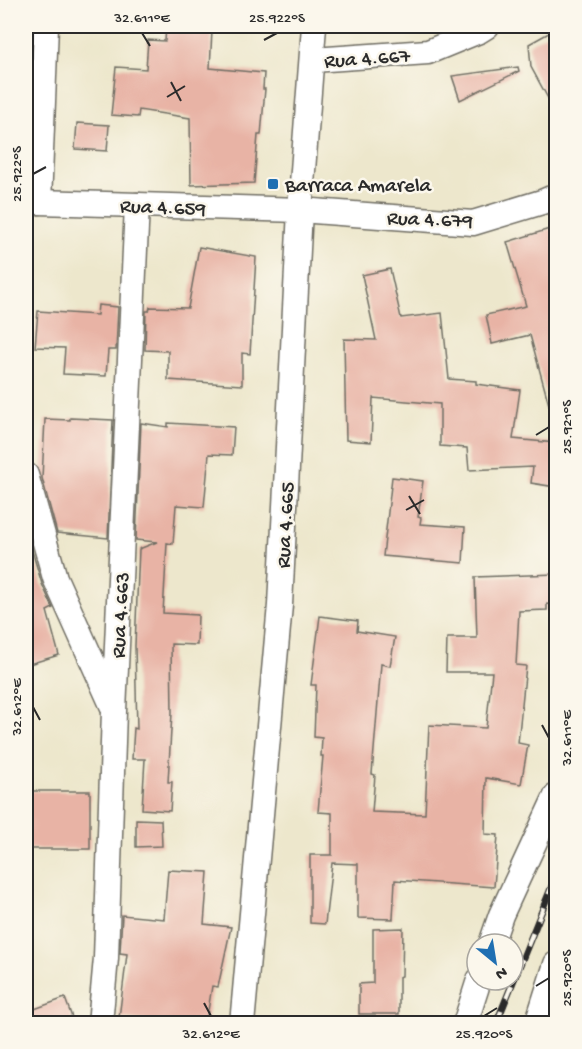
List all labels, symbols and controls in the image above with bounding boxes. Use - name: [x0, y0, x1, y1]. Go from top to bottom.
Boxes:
- text: 32.611°E: [113, 10, 170, 28]
- text: 25.922°S: [249, 10, 305, 28]
- street label: Rua 4.667: [323, 45, 412, 76]
- text: 25.922°S: [9, 146, 27, 202]
- place label: Barraca Amarela: [284, 175, 433, 200]
- marker: Barraca Amarela: [266, 177, 280, 191]
- street label: Rua 4.659: [119, 196, 207, 224]
- street label: Rua 4.679: [386, 208, 474, 236]
- text: 25.921°S: [559, 400, 577, 454]
- street label: Rua 4.665: [273, 481, 302, 569]
- street label: Rua 4.663: [108, 571, 137, 659]
- text: 32.612°E: [9, 678, 27, 736]
- text: 32.611°E: [559, 710, 577, 767]
- north arrow: [465, 932, 525, 992]
- text: 25.920°S: [559, 949, 577, 1007]
- text: N: [491, 961, 510, 983]
- text: 32.612°E: [182, 1026, 240, 1044]
- text: 25.920°S: [455, 1026, 513, 1044]

